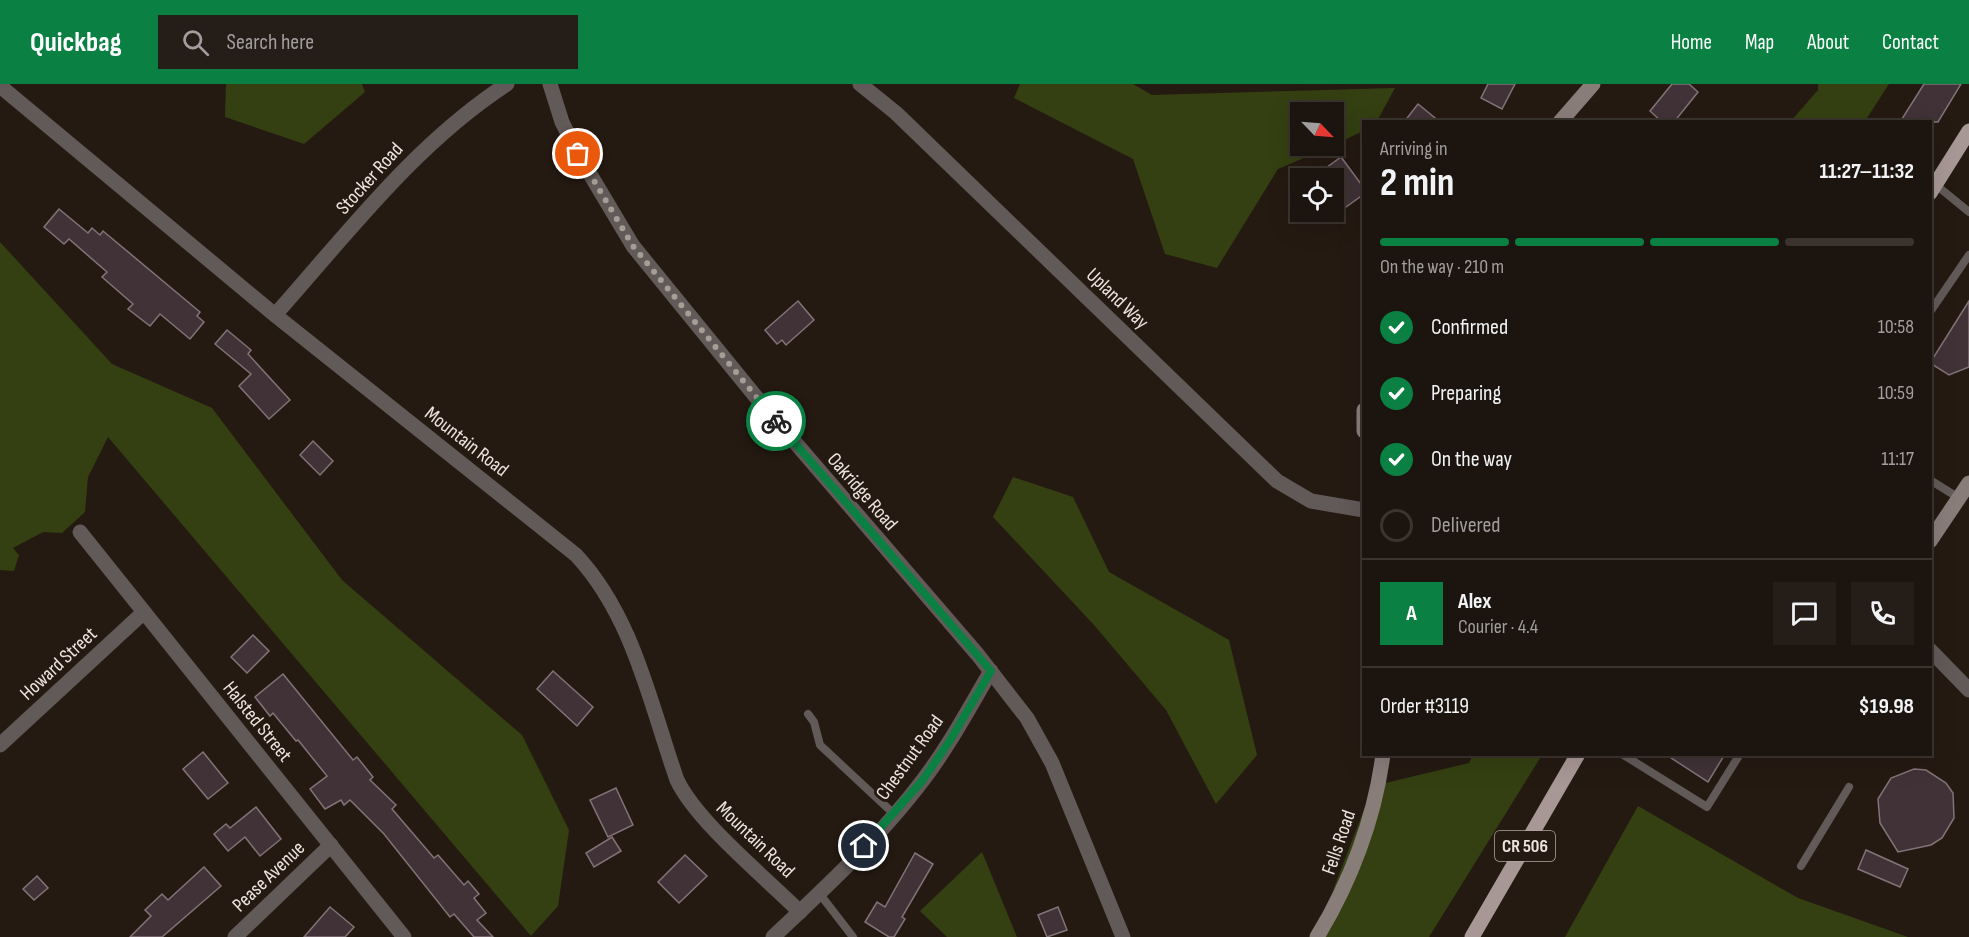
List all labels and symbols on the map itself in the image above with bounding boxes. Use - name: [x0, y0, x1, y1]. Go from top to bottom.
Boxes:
- north arrow: [1290, 102, 1344, 156]
- pin: [552, 128, 603, 179]
- street label: Stocker Road: [331, 138, 408, 220]
- street label: Upland Way: [1081, 263, 1154, 334]
- courier: [746, 391, 806, 451]
- street label: Mountain Road: [420, 402, 513, 482]
- street label: Oakridge Road: [822, 448, 903, 535]
- street label: Howard Street: [15, 622, 102, 705]
- street label: Halsted Street: [218, 677, 297, 767]
- street label: Chestnut Road: [871, 710, 949, 805]
- street label: Mountain Road: [711, 796, 800, 883]
- street label: Fells Road: [1317, 807, 1361, 878]
- pin: [838, 820, 889, 871]
- road number: CR 506: [1495, 831, 1555, 861]
- street label: Pease Avenue: [227, 836, 310, 917]

